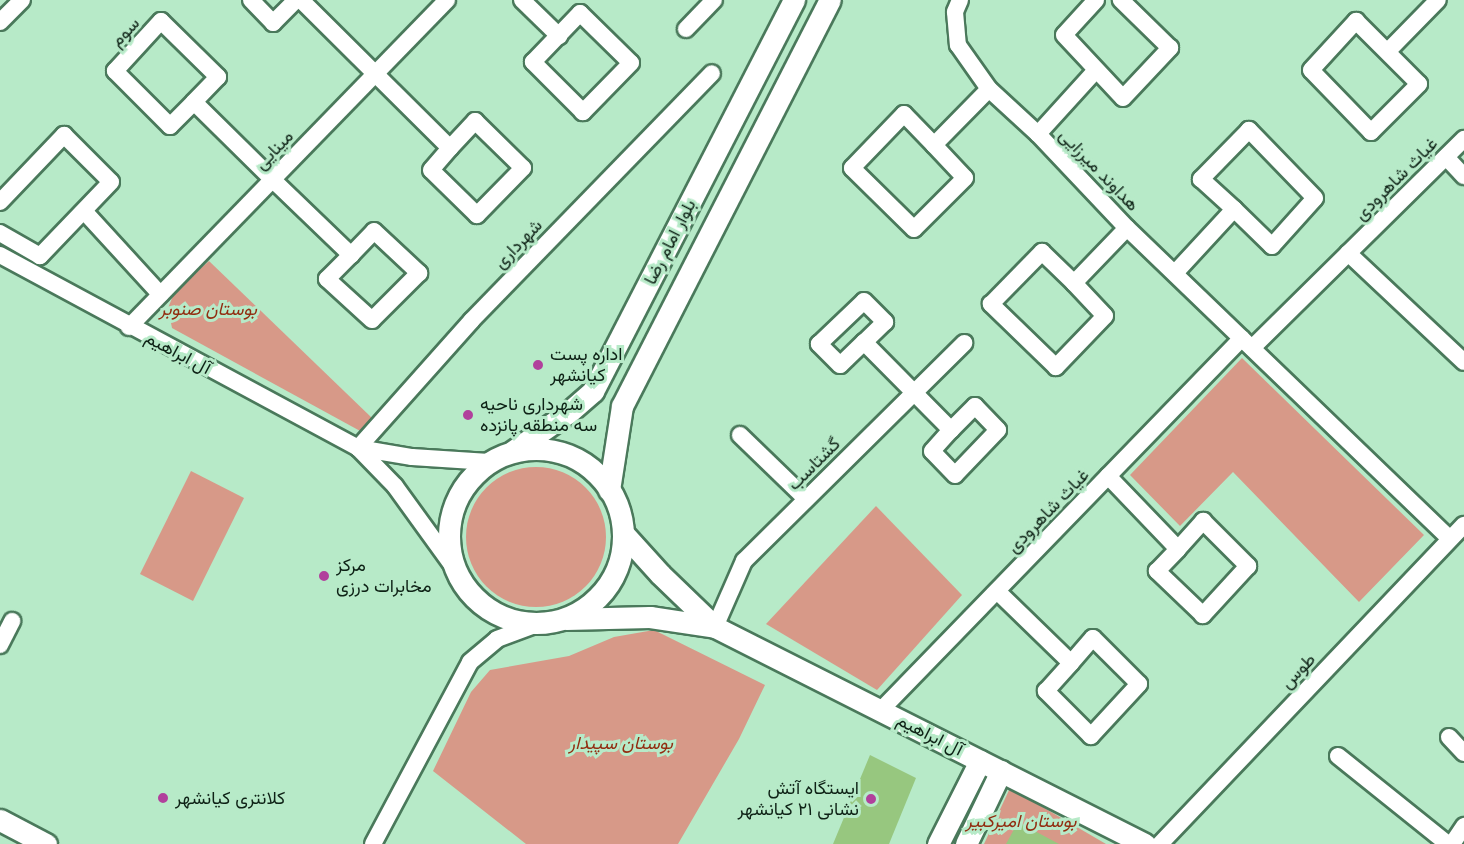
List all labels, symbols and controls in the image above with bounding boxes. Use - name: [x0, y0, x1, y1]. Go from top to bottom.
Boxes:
- street label: سوم: [106, 13, 144, 51]
- street label: هداوند میرزایی: [1054, 124, 1144, 216]
- street label: مینایی: [250, 126, 298, 174]
- street label: غیاث شاهرودی: [1350, 133, 1442, 225]
- street label: بلوار امام رضا: [639, 196, 701, 288]
- street label: شهرداری: [489, 215, 547, 273]
- park label: بوستان صنوبر: [159, 298, 257, 320]
- street label: آل ابراهیم: [141, 327, 215, 379]
- place label: اداره پست کیانشهر: [550, 344, 622, 386]
- marker: اداره پست کیانشهر: [531, 358, 545, 372]
- place label: شهرداری ناحیه سه منطقه پانزده: [480, 394, 597, 436]
- marker: شهرداری ناحیه سه منطقه پانزده: [461, 408, 475, 422]
- street label: گشتاسب: [783, 433, 845, 495]
- street label: غیاث شاهرودی: [1003, 464, 1093, 558]
- place label: مرکز مخابرات درزی: [336, 555, 432, 598]
- marker: مرکز مخابرات درزی: [317, 569, 331, 583]
- street label: طوس: [1276, 649, 1320, 693]
- street label: آل ابراهیم: [893, 709, 967, 761]
- park label: بوستان سپیدار: [569, 732, 673, 754]
- place label: ایستگاه آتش نشانی ۲۱ کیانشهر: [738, 778, 859, 820]
- place label: کلانتری کیانشهر: [175, 787, 285, 809]
- marker: کلانتری کیانشهر: [156, 791, 170, 805]
- marker: ایستگاه آتش نشانی ۲۱ کیانشهر: [864, 792, 878, 806]
- park label: بوستان امیرکبیر: [966, 810, 1076, 832]

